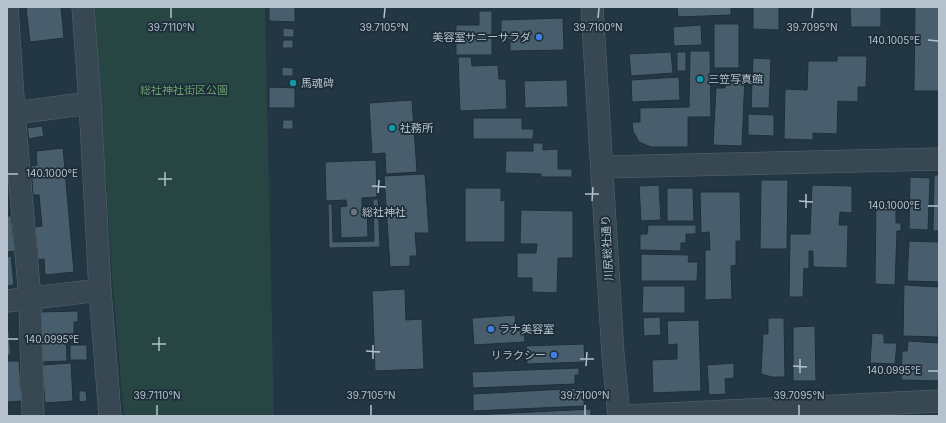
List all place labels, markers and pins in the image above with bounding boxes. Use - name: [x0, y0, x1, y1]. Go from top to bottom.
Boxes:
- place label: 美容室サニーサラダ: [432, 30, 531, 44]
- marker: 美容室サニーサラダ: [534, 32, 544, 42]
- place label: 三笠写真館: [708, 72, 763, 86]
- marker: 三笠写真館: [695, 74, 705, 84]
- place label: 馬魂碑: [301, 76, 334, 90]
- marker: 馬魂碑: [288, 78, 298, 88]
- place label: 社務所: [400, 121, 434, 135]
- marker: 社務所: [387, 123, 397, 133]
- place label: 総社神社: [362, 205, 406, 219]
- marker: 総社神社: [349, 207, 359, 217]
- place label: ラナ美容室: [499, 322, 554, 336]
- marker: ラナ美容室: [486, 324, 496, 334]
- place label: リラクシー: [491, 348, 546, 362]
- marker: リラクシー: [549, 350, 559, 360]

